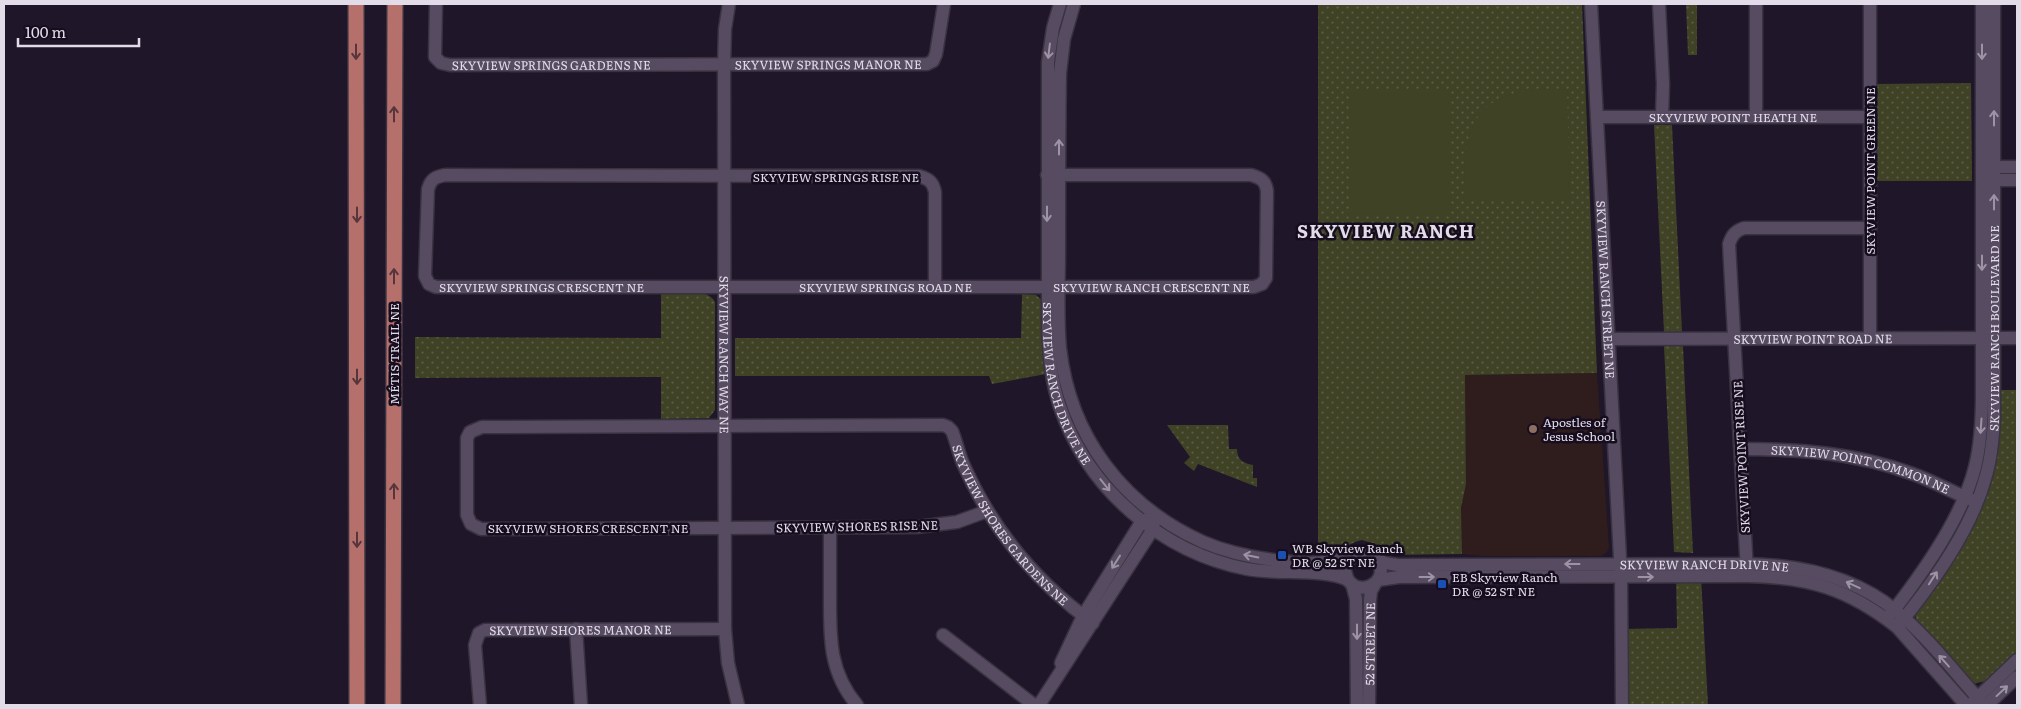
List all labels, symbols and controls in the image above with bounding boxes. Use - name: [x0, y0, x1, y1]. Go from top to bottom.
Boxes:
- scale bar: [18, 15, 139, 47]
- text: 100 m: [25, 20, 66, 43]
- one-way arrow: [1044, 43, 1054, 59]
- one-way arrow: [351, 44, 361, 60]
- one-way arrow: [1977, 44, 1987, 60]
- street label: SKYVIEW SPRINGS MANOR NE: [735, 55, 922, 73]
- street label: SKYVIEW SPRINGS GARDENS NE: [452, 56, 651, 74]
- street label: SKYVIEW POINT GREEN NE: [1861, 87, 1879, 255]
- one-way arrow: [389, 106, 399, 122]
- street label: SKYVIEW POINT HEATH NE: [1649, 108, 1818, 126]
- one-way arrow: [1989, 110, 1999, 126]
- one-way arrow: [1054, 139, 1064, 156]
- street label: SKYVIEW SPRINGS RISE NE: [753, 168, 920, 186]
- one-way arrow: [1989, 195, 1999, 211]
- street label: SKYVIEW RANCH STREET NE: [1592, 200, 1620, 379]
- one-way arrow: [1042, 205, 1052, 221]
- one-way arrow: [352, 206, 362, 223]
- district label: SKYVIEW RANCH: [1297, 217, 1475, 244]
- street label: SKYVIEW RANCH BOULEVARD NE: [1984, 225, 2003, 432]
- one-way arrow: [1977, 254, 1987, 271]
- one-way arrow: [389, 268, 399, 284]
- street label: SKYVIEW RANCH WAY NE: [715, 276, 734, 434]
- street label: SKYVIEW SPRINGS CRESCENT NE: [439, 278, 644, 296]
- street label: SKYVIEW SPRINGS ROAD NE: [799, 278, 972, 296]
- street label: SKYVIEW RANCH CRESCENT NE: [1053, 278, 1250, 296]
- street label: SKYVIEW RANCH DRIVE NE: [1039, 302, 1096, 469]
- street label: MÉTIS TRAIL NE: [385, 303, 403, 405]
- street label: SKYVIEW POINT ROAD NE: [1733, 329, 1893, 348]
- one-way arrow: [352, 369, 362, 385]
- street label: SKYVIEW POINT RISE NE: [1728, 380, 1754, 534]
- place label: Apostles of Jesus School: [1543, 413, 1615, 445]
- one-way arrow: [1976, 417, 1986, 433]
- marker: Apostles of Jesus School: [1527, 423, 1539, 435]
- street label: SKYVIEW POINT COMMON NE: [1771, 440, 1953, 498]
- street label: SKYVIEW SHORES GARDENS NE: [948, 442, 1073, 610]
- one-way arrow: [1099, 478, 1110, 491]
- one-way arrow: [389, 483, 399, 500]
- street label: SKYVIEW SHORES RISE NE: [776, 516, 939, 536]
- street label: SKYVIEW SHORES CRESCENT NE: [488, 519, 689, 537]
- one-way arrow: [352, 532, 362, 548]
- place label: WB Skyview Ranch DR @ 52 ST NE: [1292, 539, 1403, 571]
- marker: WB Skyview Ranch DR @ 52 ST NE: [1276, 549, 1288, 561]
- one-way arrow: [1243, 551, 1259, 561]
- one-way arrow: [1110, 555, 1120, 569]
- street label: SKYVIEW RANCH DRIVE NE: [1620, 555, 1790, 576]
- one-way arrow: [1564, 559, 1580, 569]
- place label: EB Skyview Ranch DR @ 52 ST NE: [1452, 568, 1558, 600]
- one-way arrow: [1928, 571, 1938, 585]
- one-way arrow: [1418, 572, 1435, 582]
- one-way arrow: [1638, 572, 1654, 582]
- marker: EB Skyview Ranch DR @ 52 ST NE: [1436, 578, 1448, 590]
- one-way arrow: [1846, 579, 1861, 589]
- street label: 52 STREET NE: [1360, 602, 1379, 686]
- street label: SKYVIEW SHORES MANOR NE: [489, 620, 672, 639]
- one-way arrow: [1352, 624, 1362, 640]
- one-way arrow: [1938, 655, 1950, 668]
- one-way arrow: [1996, 685, 2008, 697]

